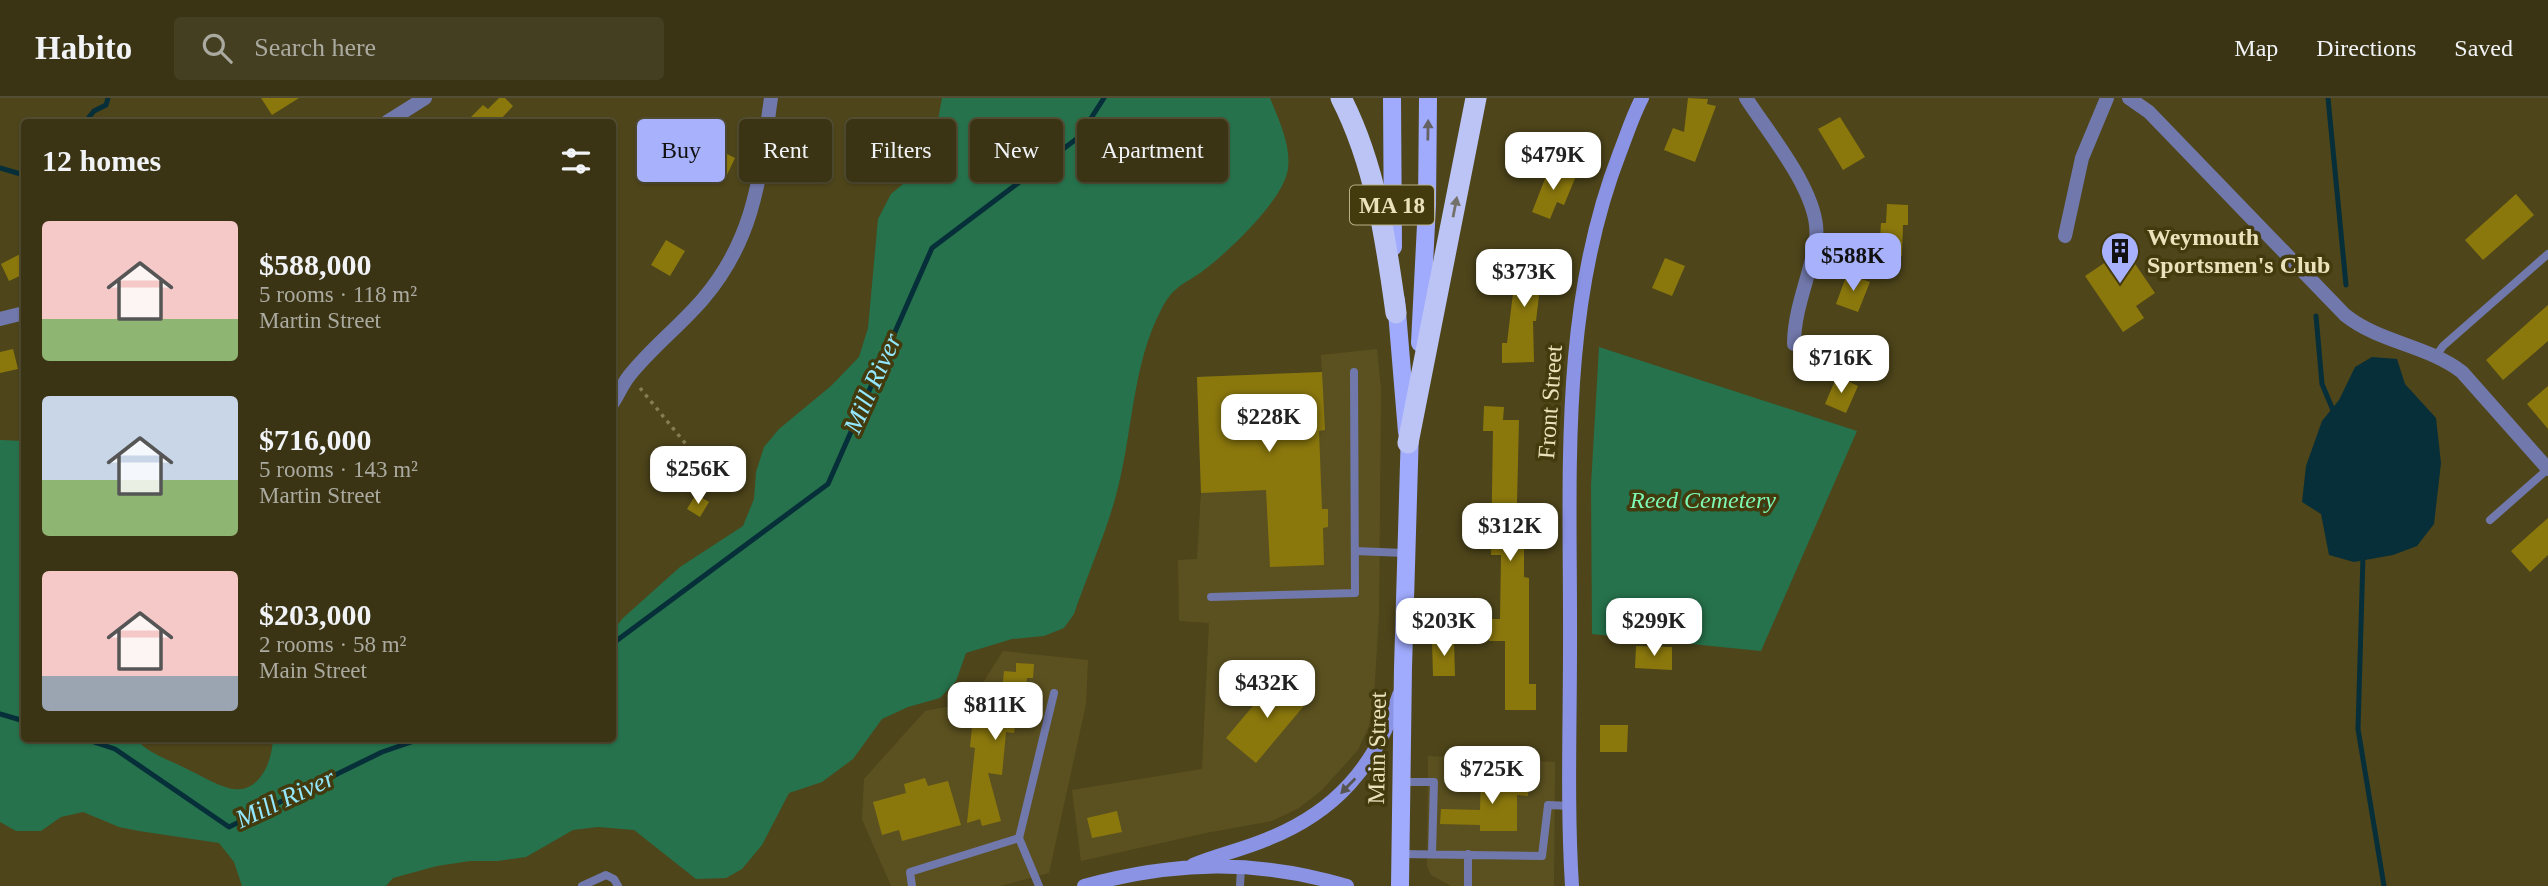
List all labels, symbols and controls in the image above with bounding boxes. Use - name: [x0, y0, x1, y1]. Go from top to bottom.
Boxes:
- search box: [174, 17, 664, 80]
- icon: search: [198, 29, 236, 67]
- text: Habito: [35, 30, 132, 66]
- text: Search here: [254, 33, 376, 62]
- text: Map: [2234, 35, 2278, 61]
- text: Directions: [2316, 35, 2416, 61]
- text: Saved: [2454, 35, 2513, 61]
- chip: Buy: [637, 119, 725, 182]
- chip: Rent: [739, 119, 832, 182]
- chip: Filters: [846, 119, 956, 182]
- chip: New: [970, 119, 1063, 182]
- chip: Apartment: [1077, 119, 1228, 182]
- one-way arrow: [1422, 119, 1433, 141]
- pin: $479K: [1504, 132, 1602, 192]
- icon: filters: [557, 142, 595, 180]
- text: $479K: [1521, 142, 1585, 167]
- text: 12 homes: [42, 144, 161, 177]
- road number: MA 18: [1350, 186, 1434, 225]
- one-way arrow: [1450, 196, 1461, 218]
- place label: Weymouth Sportsmen's Club: [2147, 224, 2330, 278]
- building icon: Weymouth Sportsmen's Club: [2099, 230, 2141, 285]
- pin: $588K: [1804, 234, 1902, 293]
- text: $588K: [1821, 243, 1885, 268]
- text: $588,000: [259, 248, 372, 281]
- icon: home: [98, 249, 182, 333]
- pin: $373K: [1475, 250, 1573, 309]
- text: $373K: [1492, 259, 1556, 284]
- text: 5 rooms · 118 m²: [259, 282, 417, 307]
- text: Martin Street: [259, 308, 381, 333]
- water label: Mill River: [837, 328, 908, 438]
- pin: $716K: [1792, 336, 1890, 395]
- street label: Front Street: [1533, 344, 1567, 460]
- text: $716K: [1809, 345, 1873, 370]
- pin: $228K: [1220, 394, 1318, 454]
- text: $228K: [1237, 404, 1301, 429]
- text: $716,000: [259, 423, 372, 456]
- icon: home: [98, 424, 182, 508]
- pin: $256K: [649, 446, 747, 506]
- text: $256K: [666, 456, 730, 481]
- text: 5 rooms · 143 m²: [259, 457, 418, 482]
- text: Martin Street: [259, 483, 381, 508]
- park label: Reed Cemetery: [1629, 487, 1776, 513]
- pin: $312K: [1461, 504, 1559, 563]
- text: $312K: [1478, 513, 1542, 538]
- text: $203,000: [259, 598, 372, 631]
- pin: $203K: [1395, 598, 1493, 658]
- pin: $299K: [1605, 598, 1703, 658]
- icon: home: [98, 599, 182, 683]
- text: $203K: [1412, 608, 1476, 633]
- text: $299K: [1622, 608, 1686, 633]
- text: 2 rooms · 58 m²: [259, 632, 406, 657]
- text: Main Street: [259, 658, 367, 683]
- pin: $432K: [1218, 660, 1316, 720]
- text: $432K: [1235, 670, 1299, 695]
- pin: $811K: [946, 682, 1044, 742]
- street label: Main Street: [1363, 691, 1391, 805]
- text: $811K: [964, 692, 1026, 717]
- pin: $725K: [1443, 746, 1541, 806]
- text: $725K: [1460, 756, 1524, 781]
- water label: Mill River: [230, 763, 340, 834]
- one-way arrow: [1341, 777, 1357, 794]

